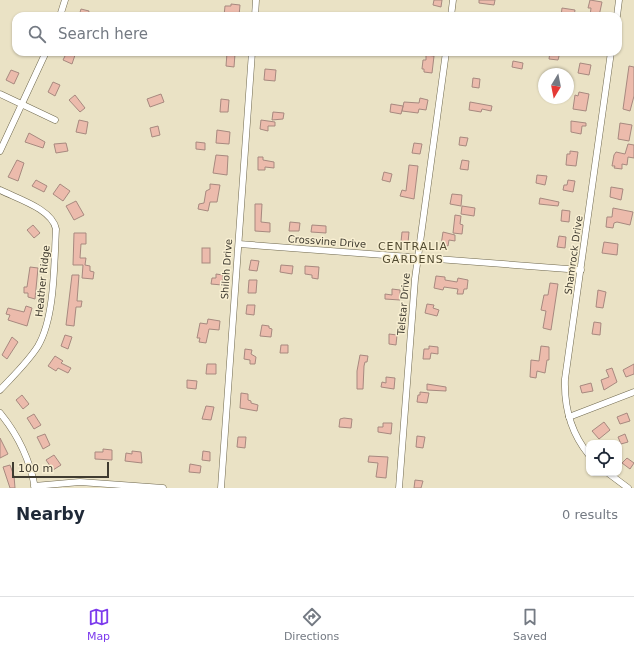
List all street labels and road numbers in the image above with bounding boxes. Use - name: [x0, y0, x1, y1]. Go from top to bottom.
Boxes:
- street label: Shamrock Drive: [563, 215, 584, 295]
- street label: Crossvine Drive: [287, 233, 366, 250]
- street label: Shiloh Drive: [219, 238, 234, 300]
- street label: Heather Ridge: [33, 245, 52, 317]
- street label: Telstar Drive: [395, 272, 412, 337]

